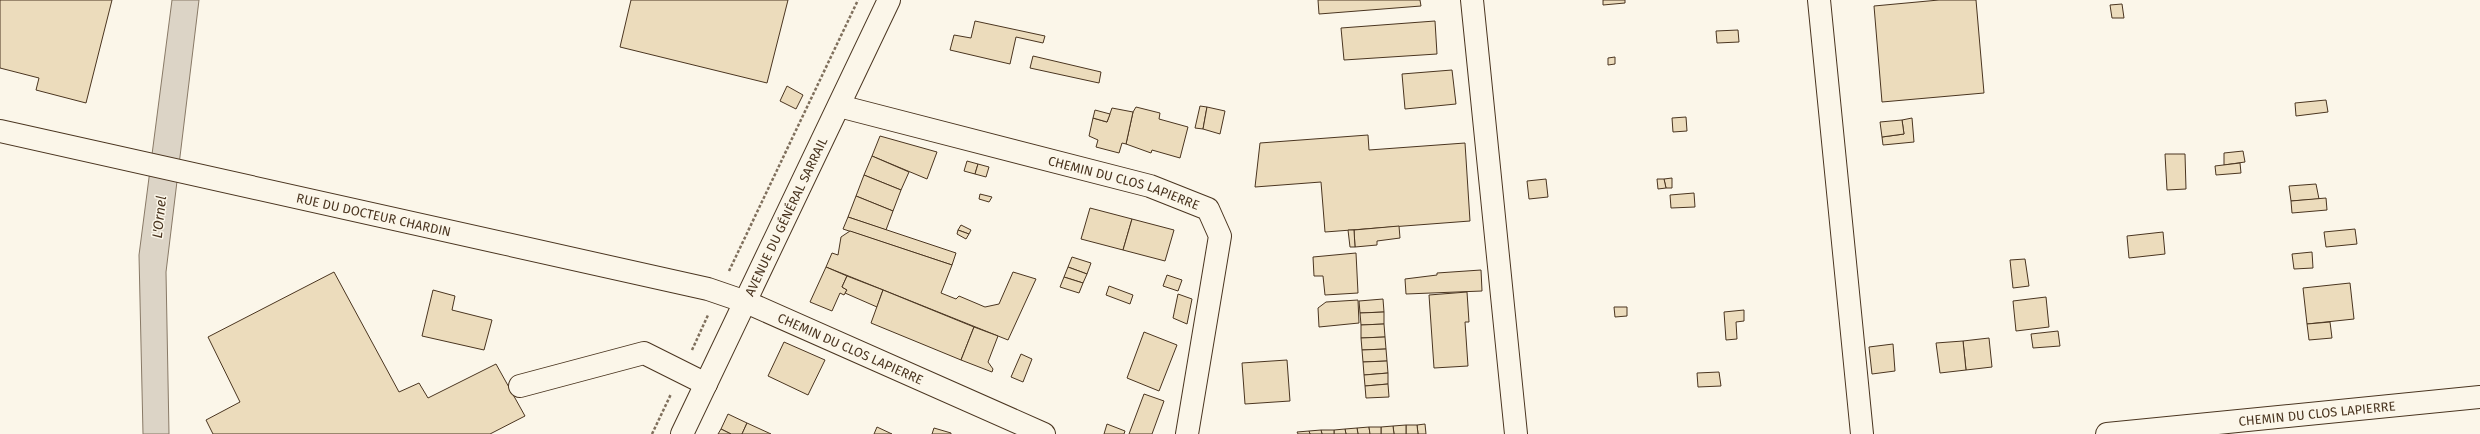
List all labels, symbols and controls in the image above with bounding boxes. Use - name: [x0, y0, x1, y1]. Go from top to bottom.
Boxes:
- street label: AVENUE DU GÉNÉRAL SARRAIL: [742, 134, 831, 299]
- street label: CHEMIN DU CLOS LAPIERRE: [1046, 153, 1202, 213]
- street label: RUE DU DOCTEUR CHARDIN: [295, 190, 452, 239]
- water label: L'Ornel: [149, 195, 170, 239]
- street label: CHEMIN DU CLOS LAPIERRE: [775, 310, 926, 388]
- street label: CHEMIN DU CLOS LAPIERRE: [2238, 398, 2396, 429]

